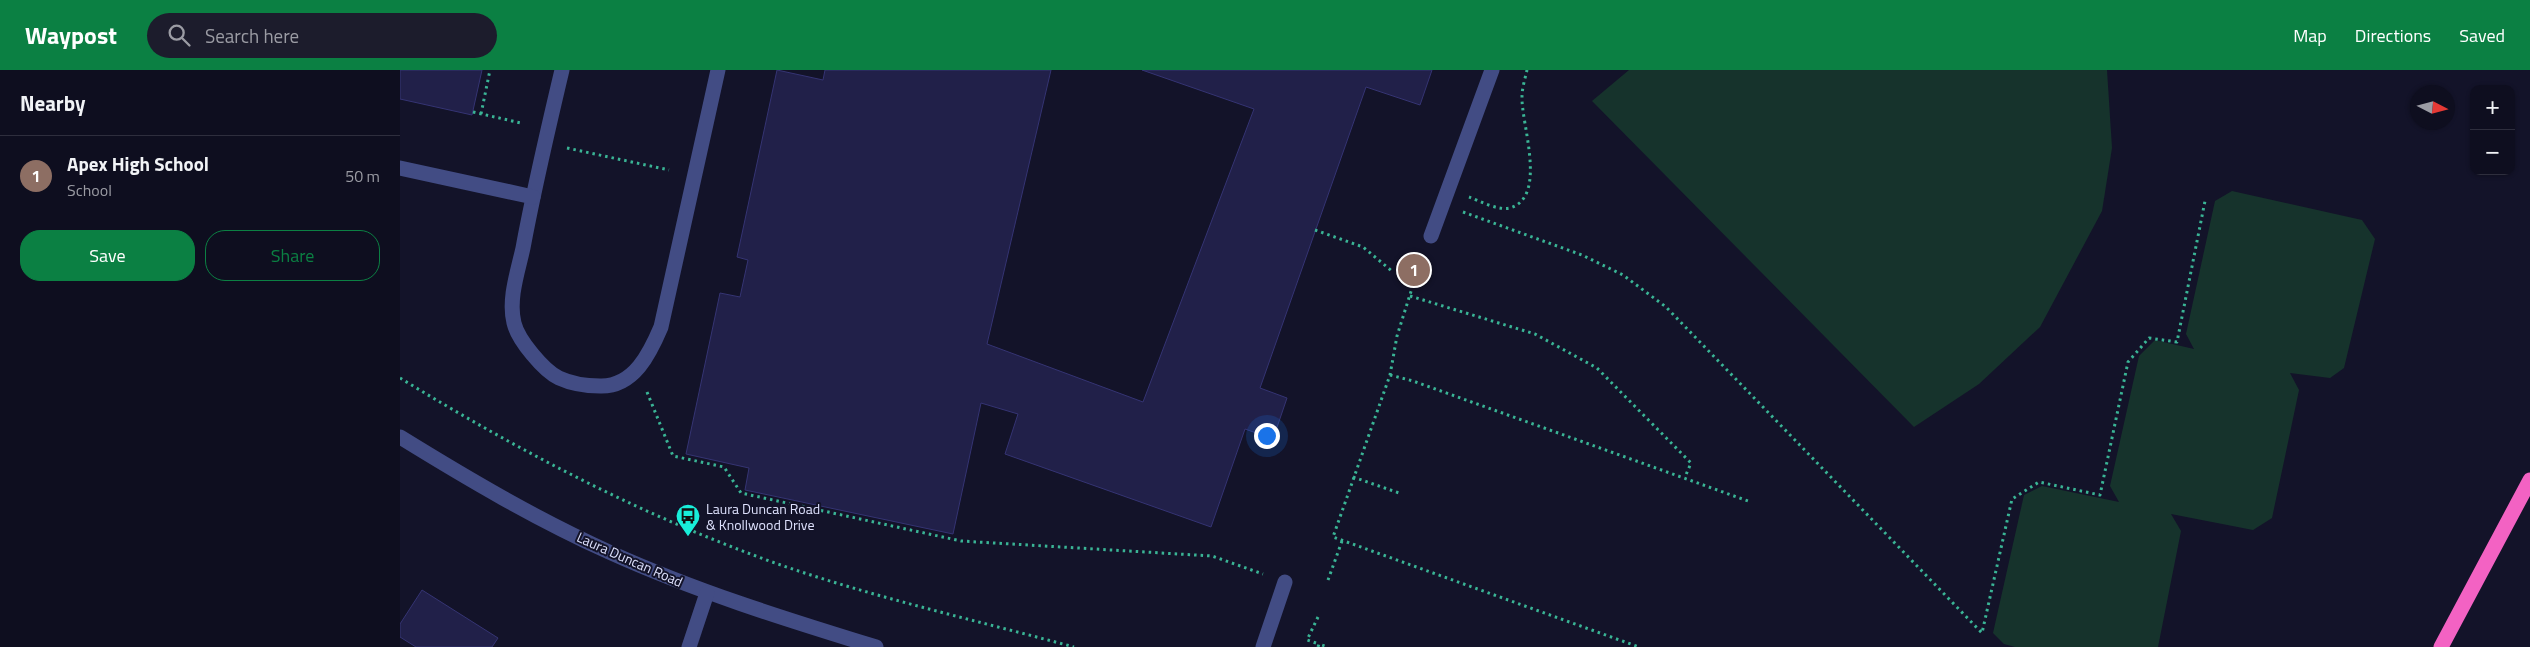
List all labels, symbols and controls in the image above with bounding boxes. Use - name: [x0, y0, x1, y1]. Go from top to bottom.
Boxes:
- search box: [147, 13, 497, 58]
- text: Waypost: [25, 17, 117, 53]
- icon: search: [165, 21, 193, 49]
- text: Search here: [205, 21, 299, 50]
- text: Map: [2293, 22, 2327, 49]
- text: Directions: [2355, 22, 2431, 49]
- text: Saved: [2459, 22, 2505, 49]
- north arrow: [2410, 85, 2455, 130]
- map controls: [2470, 85, 2515, 175]
- button: +: [2470, 85, 2515, 130]
- text: Nearby: [20, 87, 85, 119]
- button: −: [2470, 130, 2515, 175]
- text: Apex High School: [67, 149, 209, 178]
- text: 1: [32, 164, 40, 188]
- text: 50 m: [345, 164, 380, 188]
- text: School: [67, 178, 112, 202]
- button: Save: [20, 230, 195, 281]
- button: Share: [205, 230, 380, 281]
- pin: 1: [1398, 251, 1430, 289]
- your location: [1254, 423, 1280, 449]
- place label: Laura Duncan Road & Knollwood Drive: [706, 498, 820, 535]
- bus stop icon: Laura Duncan Road & Knollwood Drive: [675, 503, 701, 537]
- street label: Laura Duncan Road: [574, 526, 686, 592]

